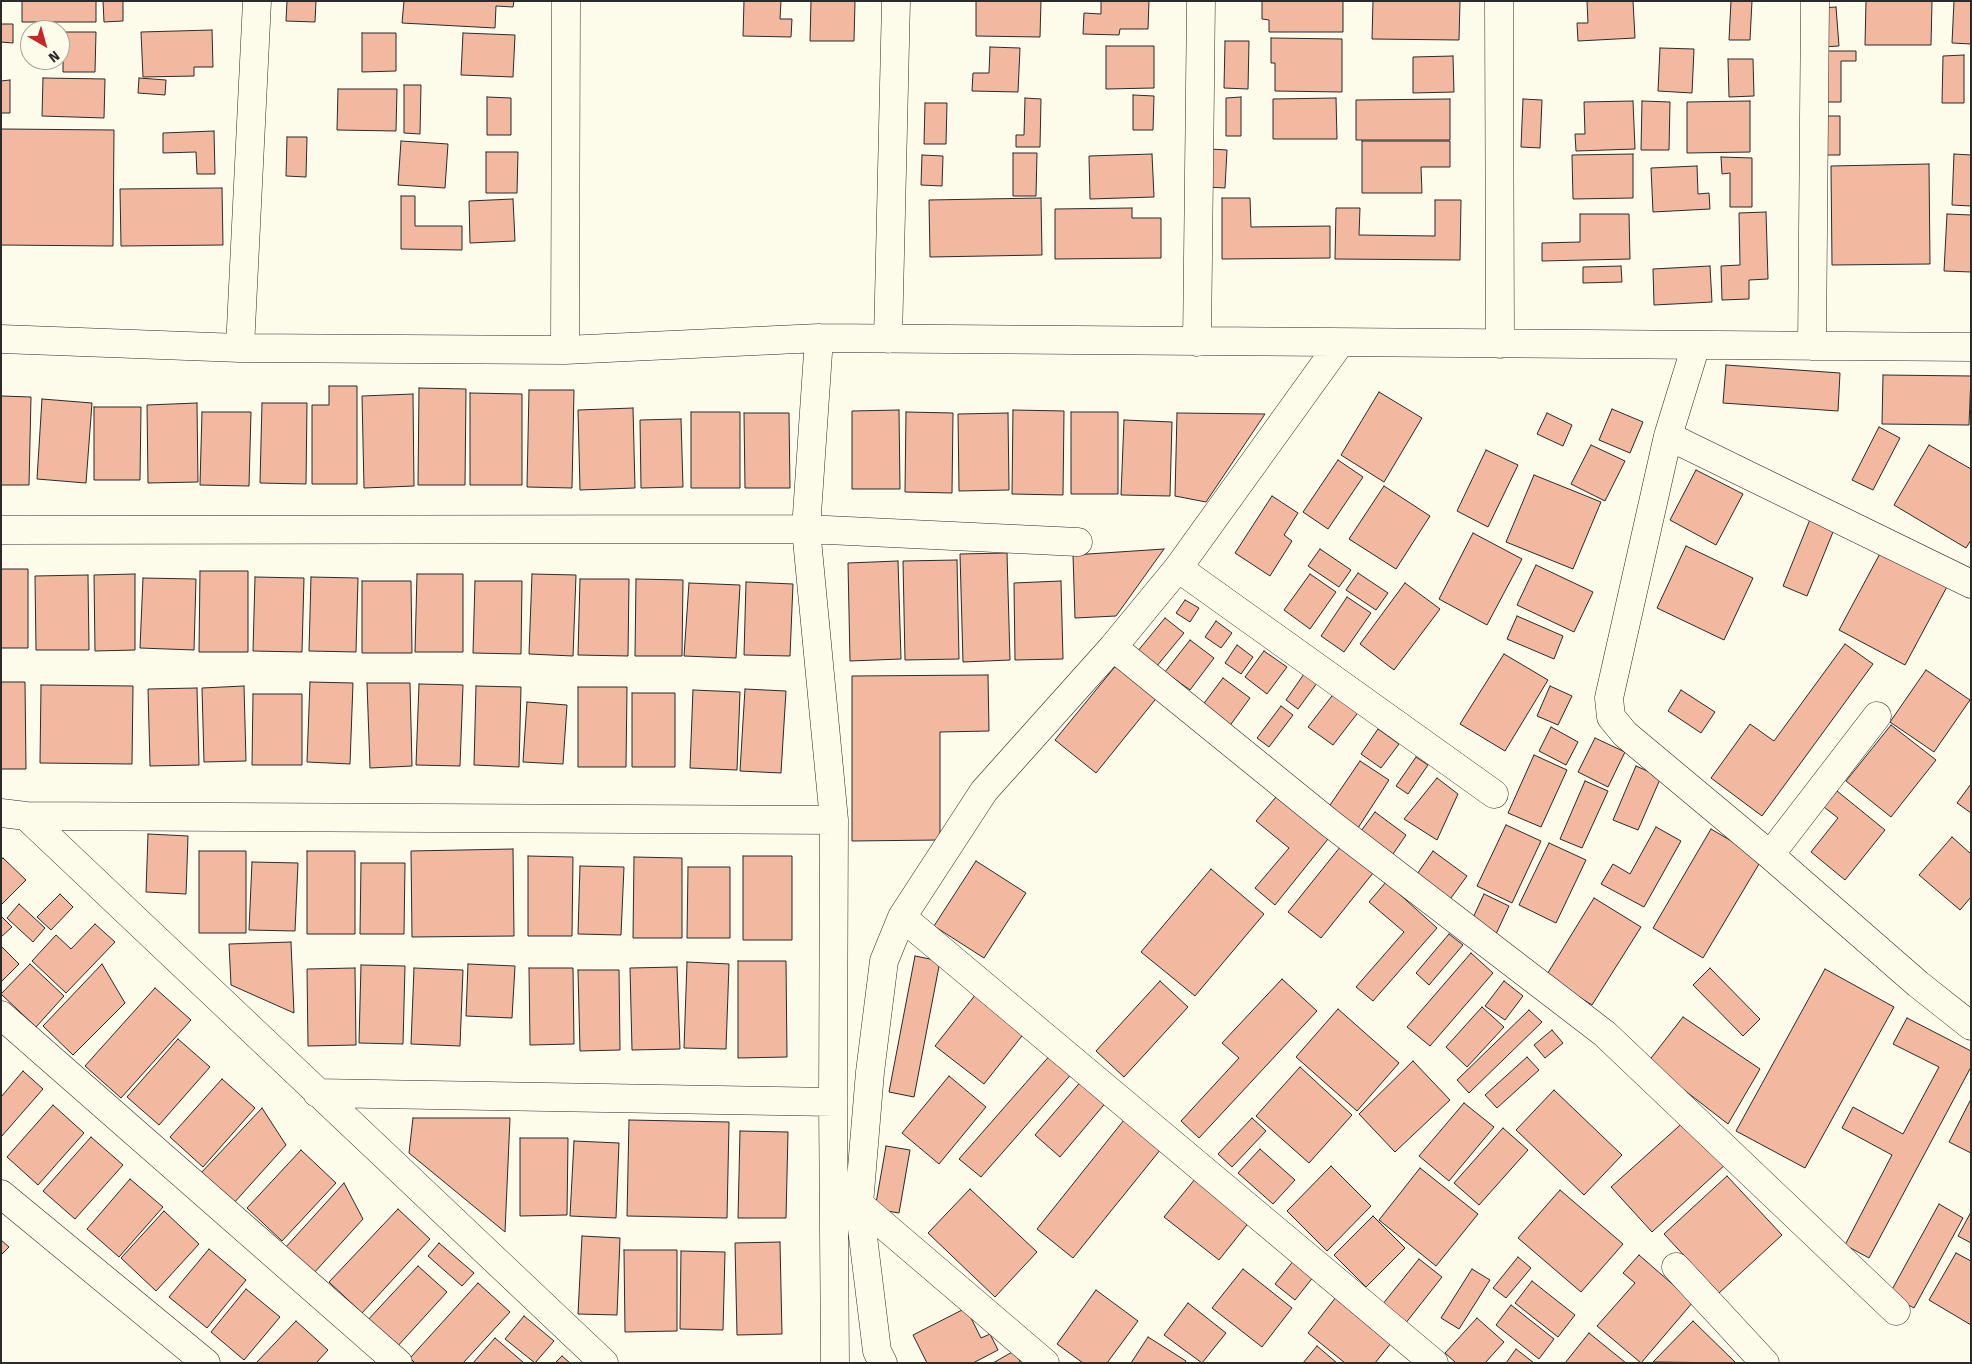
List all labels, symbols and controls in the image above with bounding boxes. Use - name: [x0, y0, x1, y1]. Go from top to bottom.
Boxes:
- north arrow: [20, 20, 70, 70]
- text: N: [45, 47, 63, 66]

